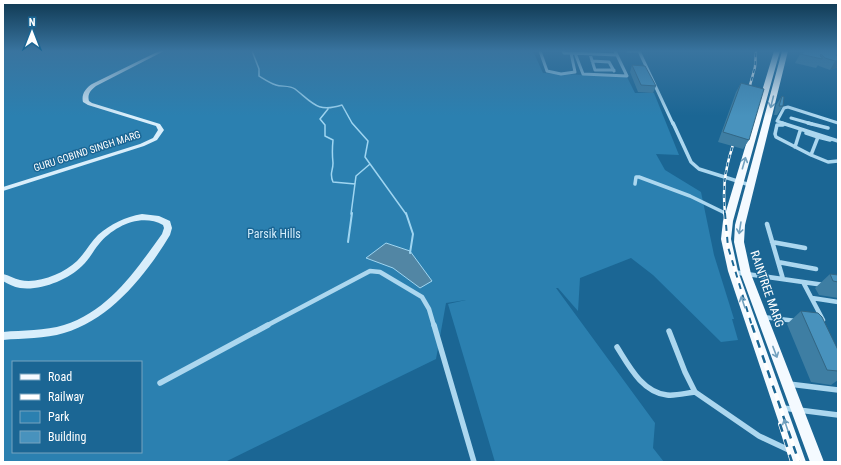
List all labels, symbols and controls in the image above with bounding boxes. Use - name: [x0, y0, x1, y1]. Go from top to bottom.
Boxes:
- north arrow: [12, 12, 52, 52]
- text: N: [29, 16, 36, 29]
- one-way arrow: [768, 95, 775, 108]
- street label: GURU GOBIND SINGH MARG: [32, 128, 142, 173]
- one-way arrow: [741, 157, 748, 170]
- one-way arrow: [736, 221, 744, 234]
- park label: Parsik Hills: [247, 227, 301, 241]
- street label: RAINTREE MARG: [747, 249, 787, 329]
- one-way arrow: [739, 297, 747, 309]
- one-way arrow: [772, 345, 780, 357]
- legend: [12, 361, 142, 453]
- text: Road: [48, 370, 72, 384]
- text: Railway: [48, 390, 84, 404]
- text: Park: [48, 410, 70, 424]
- one-way arrow: [782, 419, 789, 432]
- text: Building: [48, 430, 86, 444]

